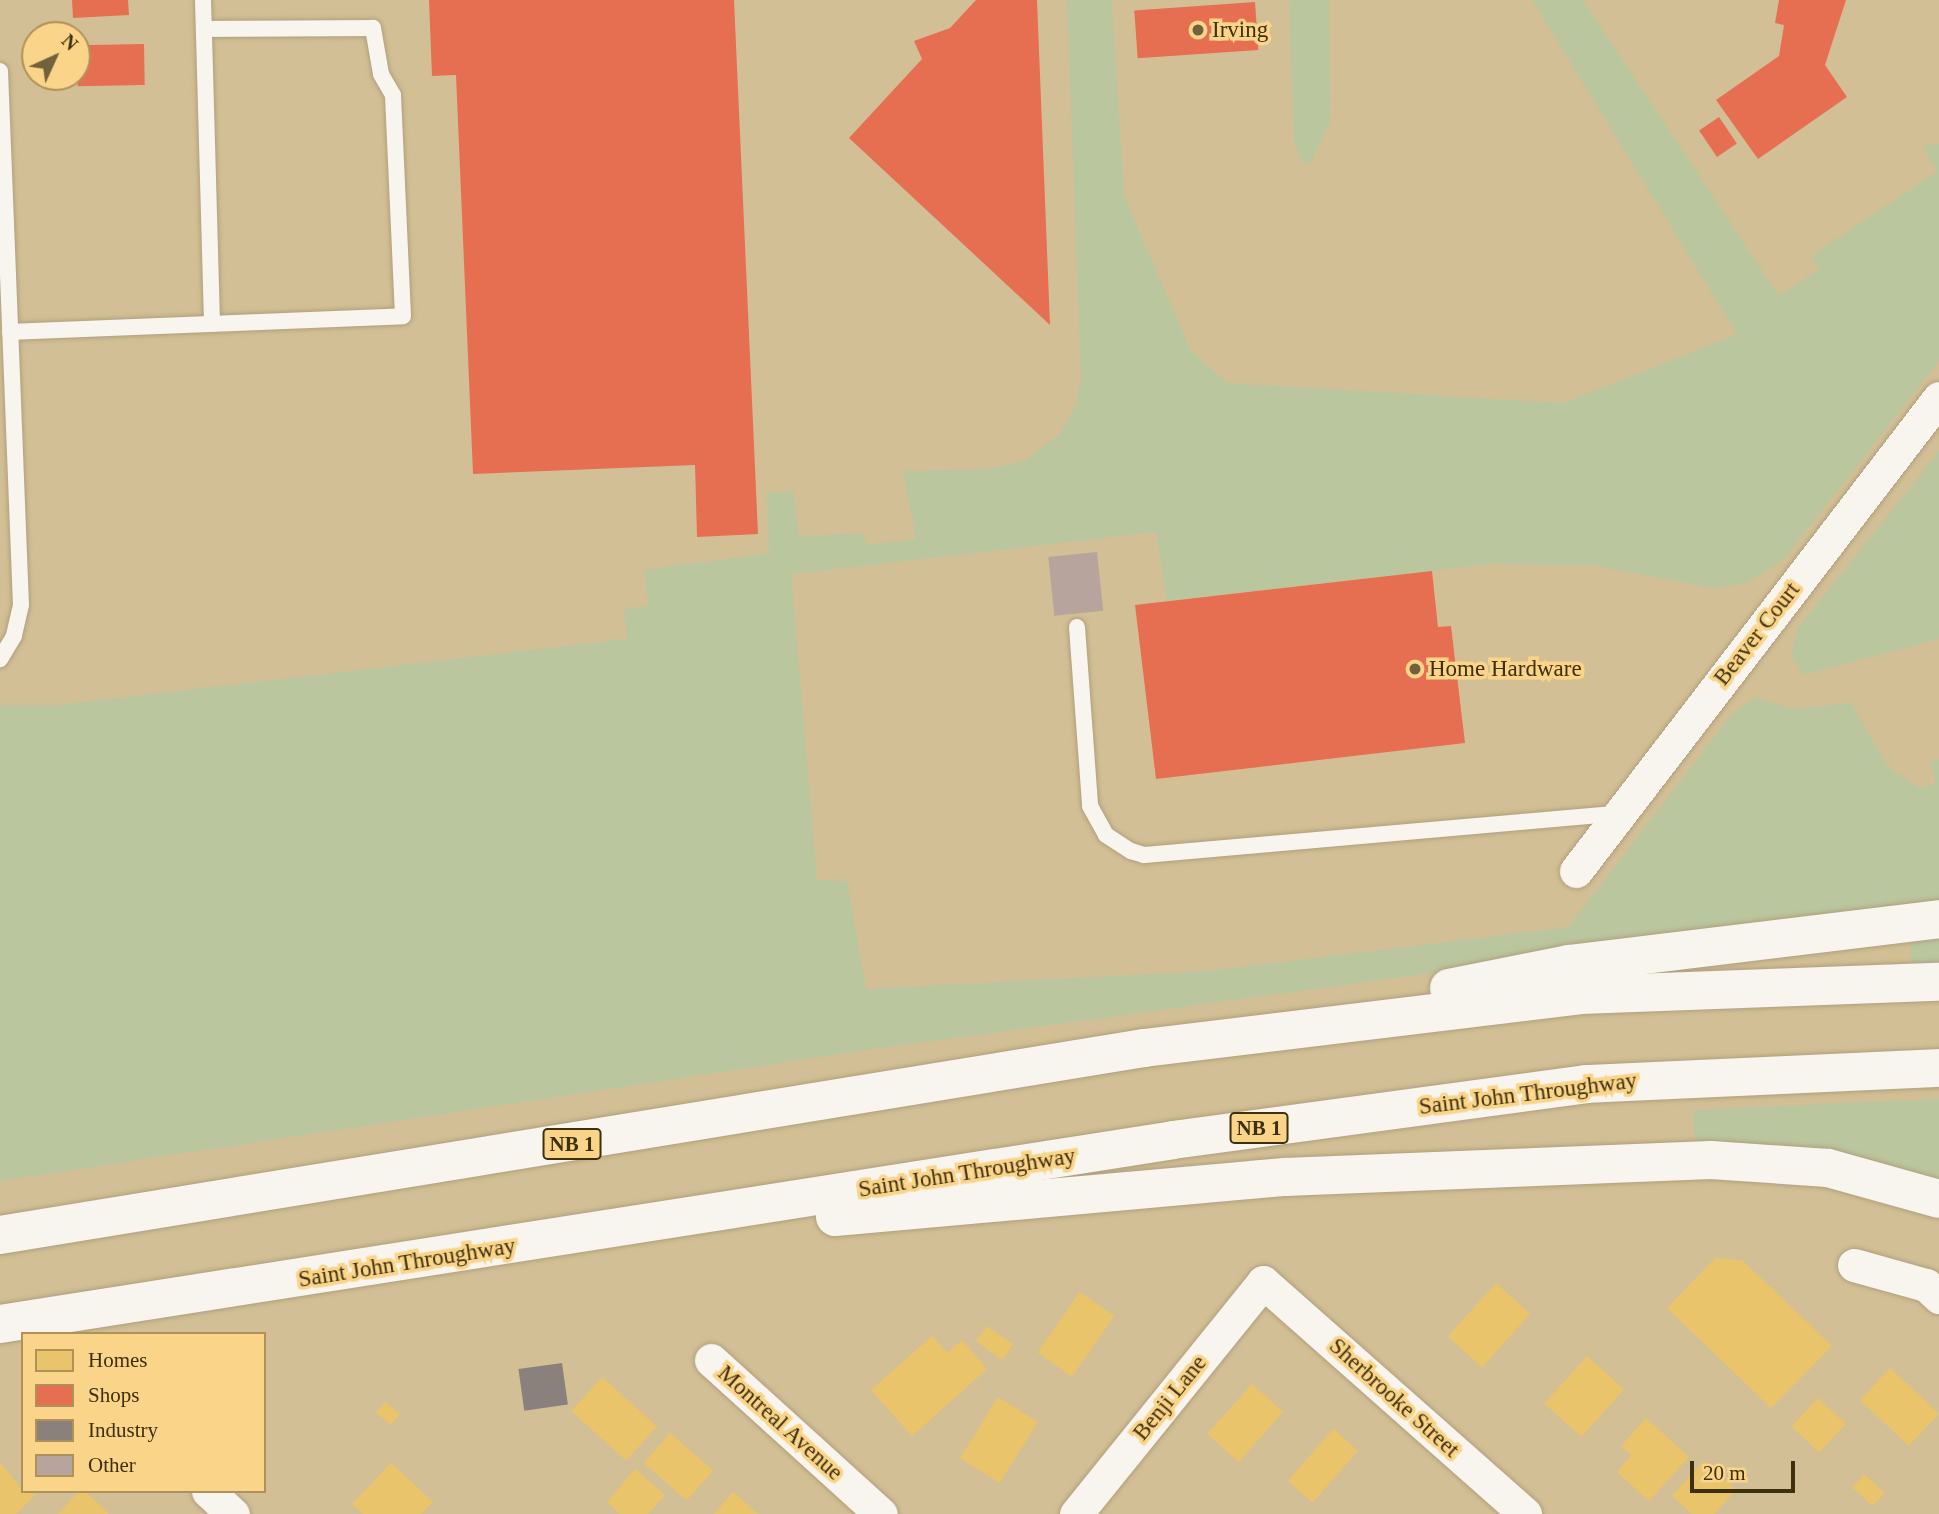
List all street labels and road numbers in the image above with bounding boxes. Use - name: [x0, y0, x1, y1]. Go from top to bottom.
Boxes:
- street label: Beaver Court: [1708, 577, 1806, 691]
- street label: Saint John Throughway: [1417, 1067, 1639, 1121]
- road number: NB 1: [1229, 1110, 1289, 1146]
- road number: NB 1: [542, 1126, 602, 1162]
- street label: Saint John Throughway: [856, 1142, 1078, 1204]
- street label: Saint John Throughway: [296, 1232, 518, 1294]
- street label: Sherbrooke Street: [1323, 1332, 1465, 1464]
- street label: Benji Lane: [1127, 1350, 1213, 1446]
- street label: Montreal Avenue: [711, 1359, 849, 1487]

